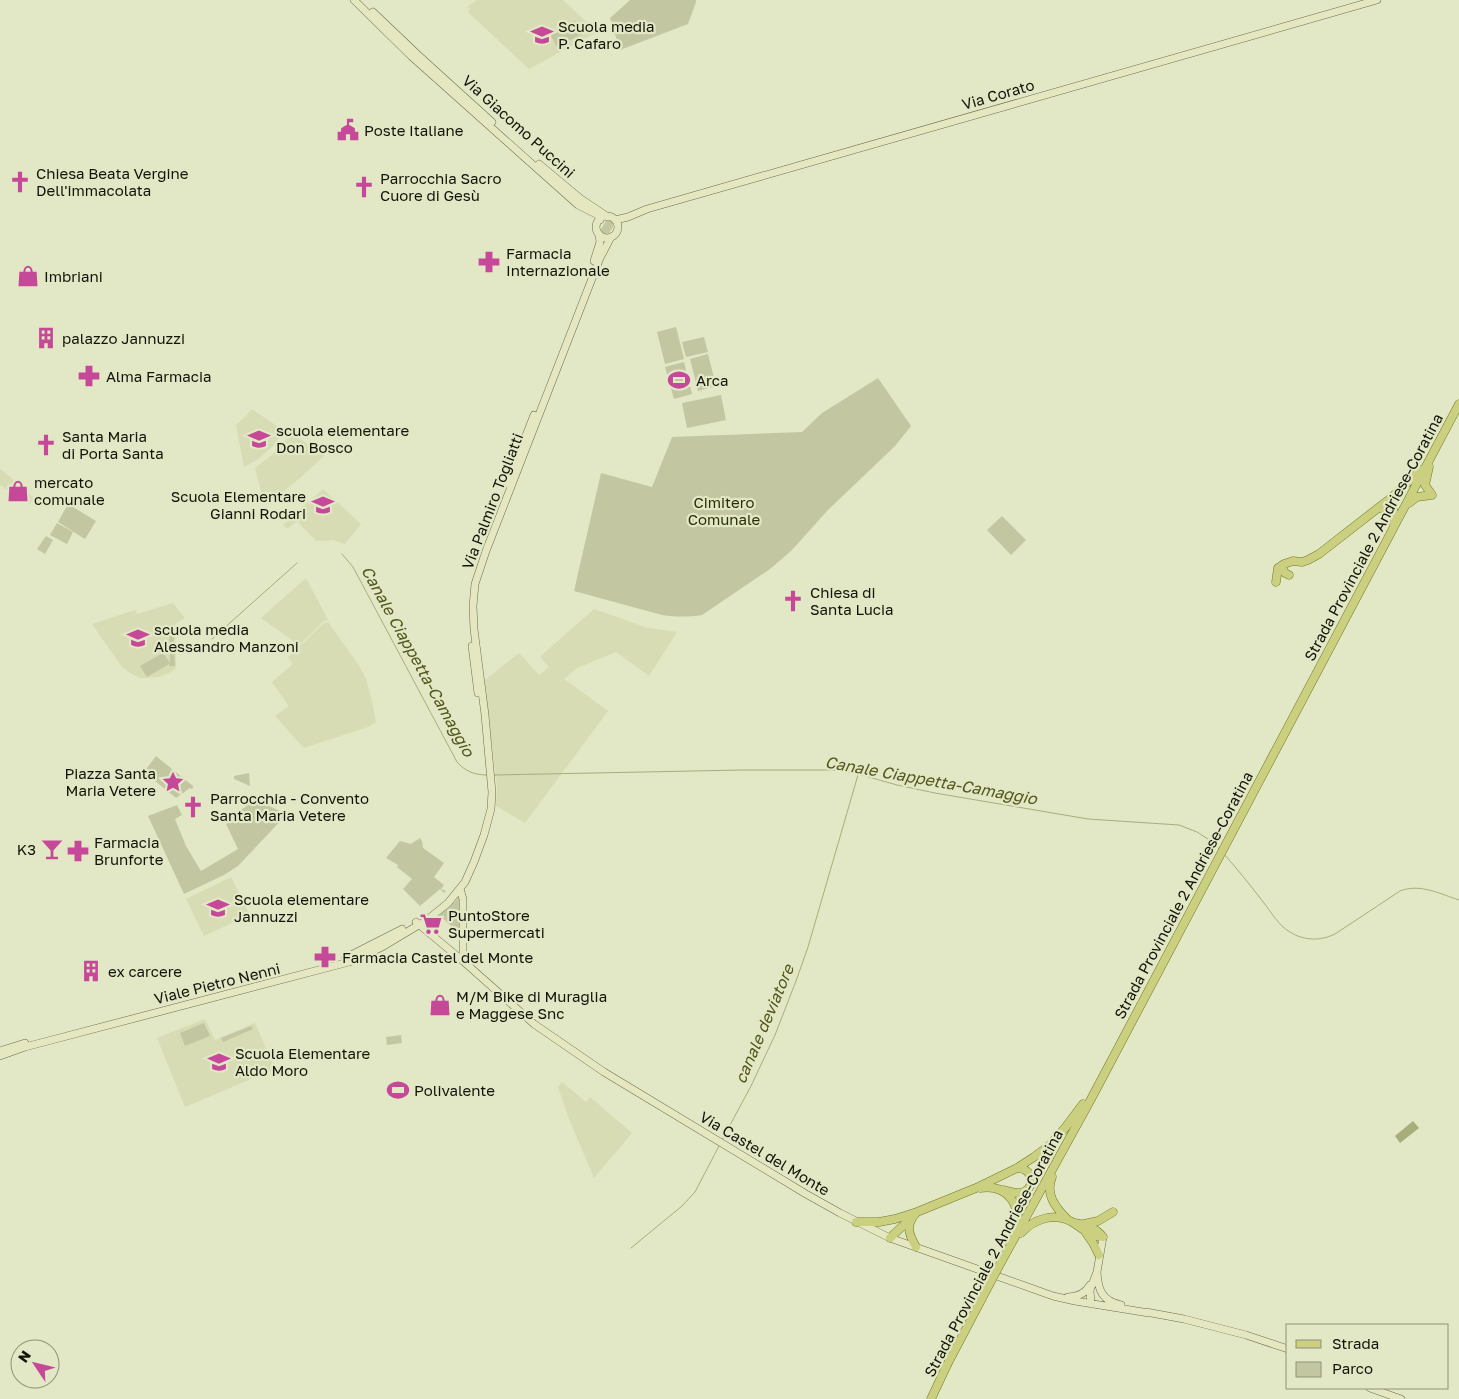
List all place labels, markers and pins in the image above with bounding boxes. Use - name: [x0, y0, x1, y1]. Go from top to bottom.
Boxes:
- place label: Scuola media P. Cafaro: [558, 17, 655, 52]
- school or university icon: Scuola media P. Cafaro: [529, 22, 555, 48]
- public building icon: Poste Italiane: [335, 117, 361, 143]
- place label: Poste Italiane: [364, 121, 464, 139]
- place label: Chiesa Beata Vergine Dell'immacolata: [36, 164, 189, 199]
- church icon: Chiesa Beata Vergine Dell'immacolata: [7, 169, 33, 195]
- place label: Parrocchia Sacro Cuore di Gesù: [380, 169, 501, 204]
- church icon: Parrocchia Sacro Cuore di Gesù: [351, 174, 377, 200]
- place label: Farmacia Internazionale: [506, 244, 610, 279]
- pharmacy icon: Farmacia Internazionale: [476, 249, 502, 275]
- shop icon: Imbriani: [15, 263, 41, 289]
- place label: Imbriani: [44, 267, 103, 285]
- building icon: palazzo Jannuzzi: [33, 325, 59, 351]
- place label: palazzo Jannuzzi: [62, 329, 185, 347]
- pharmacy icon: Alma Farmacia: [76, 363, 102, 389]
- place label: Alma Farmacia: [106, 367, 211, 385]
- sports icon: Arca: [666, 367, 692, 393]
- place label: Arca: [696, 371, 728, 389]
- place label: scuola elementare Don Bosco: [276, 421, 410, 456]
- school or university icon: scuola elementare Don Bosco: [246, 426, 272, 452]
- place label: Santa Maria di Porta Santa: [62, 427, 164, 462]
- church icon: Santa Maria di Porta Santa: [33, 432, 59, 458]
- place label: mercato comunale: [34, 473, 105, 508]
- shop icon: mercato comunale: [5, 478, 31, 504]
- place label: Scuola Elementare Gianni Rodari: [171, 487, 306, 522]
- school or university icon: Scuola Elementare Gianni Rodari: [310, 492, 336, 518]
- place label: Chiesa di Santa Lucia: [810, 583, 893, 618]
- church icon: Chiesa di Santa Lucia: [780, 588, 806, 614]
- place label: scuola media Alessandro Manzoni: [154, 620, 299, 655]
- school or university icon: scuola media Alessandro Manzoni: [125, 625, 151, 651]
- place label: Piazza Santa Maria Vetere: [64, 764, 156, 799]
- place icon: Piazza Santa Maria Vetere: [160, 769, 186, 795]
- place label: Parrocchia - Convento Santa Maria Vetere: [210, 789, 369, 824]
- church icon: Parrocchia - Convento Santa Maria Vetere: [180, 794, 206, 820]
- place label: Farmacia Brunforte: [94, 833, 164, 868]
- bar icon: K3: [39, 836, 65, 862]
- pharmacy icon: Farmacia Brunforte: [65, 838, 91, 864]
- place label: K3: [17, 840, 36, 858]
- place label: Scuola elementare Jannuzzi: [234, 890, 369, 925]
- school or university icon: Scuola elementare Jannuzzi: [205, 895, 231, 921]
- place label: PuntoStore Supermercati: [448, 906, 545, 941]
- supermarket icon: PuntoStore Supermercati: [418, 911, 444, 937]
- pharmacy icon: Farmacia Castel del Monte: [312, 944, 338, 970]
- place label: Farmacia Castel del Monte: [342, 948, 533, 966]
- building icon: ex carcere: [78, 958, 104, 984]
- place label: ex carcere: [108, 962, 182, 980]
- place label: M/M Bike di Muraglia e Maggese Snc: [456, 987, 607, 1022]
- shop icon: M/M Bike di Muraglia e Maggese Snc: [427, 992, 453, 1018]
- place label: Scuola Elementare Aldo Moro: [235, 1044, 371, 1079]
- school or university icon: Scuola Elementare Aldo Moro: [206, 1049, 232, 1075]
- sports icon: Polivalente: [385, 1077, 411, 1103]
- place label: Polivalente: [414, 1081, 495, 1099]

